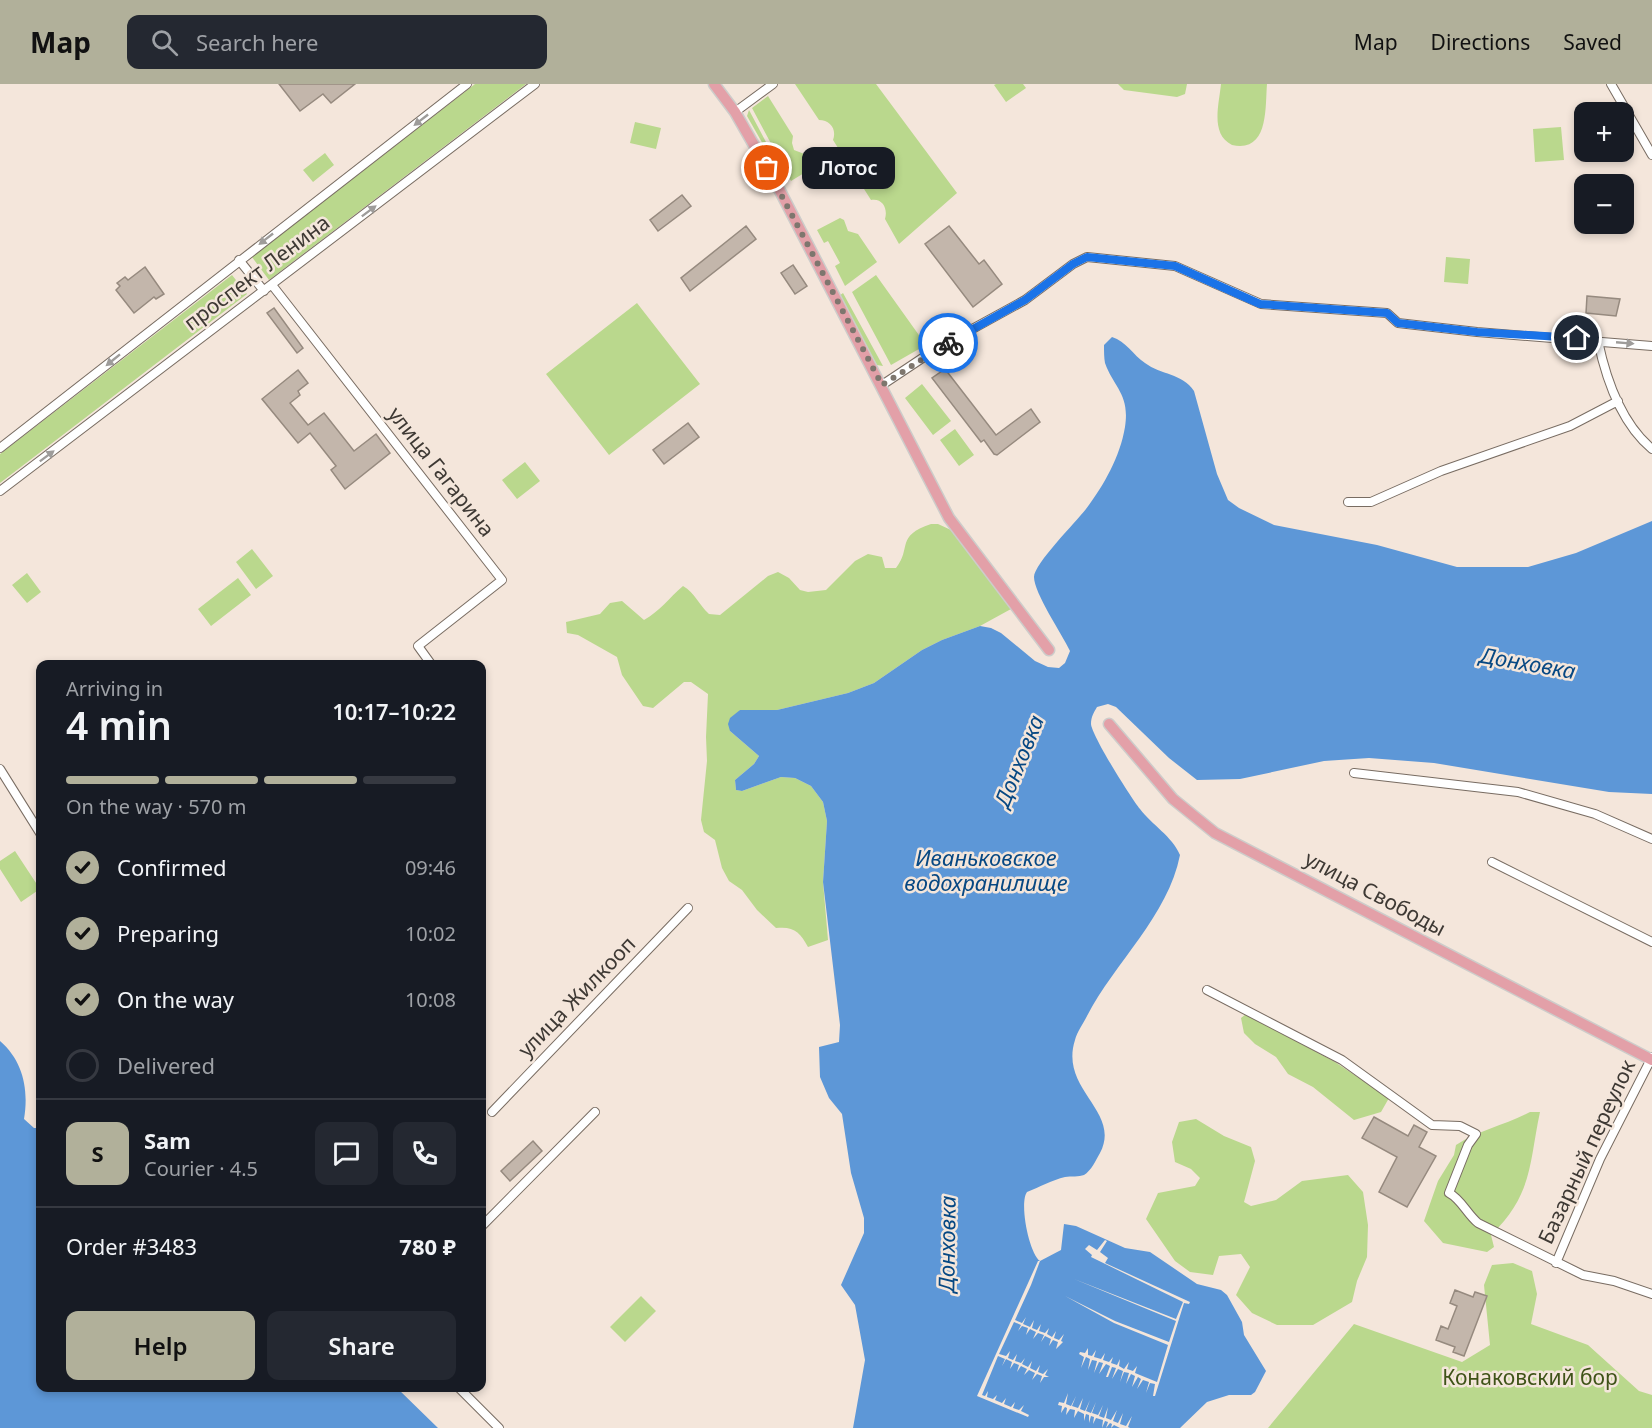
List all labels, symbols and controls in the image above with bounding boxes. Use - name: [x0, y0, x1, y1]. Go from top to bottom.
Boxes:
- search box: [127, 15, 547, 69]
- text: Map: [30, 23, 91, 61]
- icon: search: [148, 26, 181, 59]
- text: Search here: [196, 27, 318, 57]
- text: Map: [1354, 28, 1398, 56]
- text: Directions: [1431, 28, 1530, 56]
- text: Saved: [1563, 28, 1622, 56]
- map controls: [1574, 102, 1634, 234]
- button: +: [1574, 102, 1634, 162]
- one-way arrow: [413, 114, 429, 126]
- pin: [741, 142, 792, 193]
- callout: Лотос: [803, 147, 896, 189]
- icon: bag: [750, 151, 783, 184]
- text: Лотос: [819, 154, 878, 181]
- button: −: [1574, 174, 1634, 234]
- one-way arrow: [361, 204, 377, 217]
- street label: проспект Ленина: [178, 208, 335, 336]
- one-way arrow: [258, 233, 274, 245]
- pin: [1551, 312, 1602, 363]
- courier: [918, 313, 978, 373]
- icon: home: [1560, 321, 1593, 354]
- icon: bike: [932, 327, 965, 360]
- one-way arrow: [1615, 338, 1634, 348]
- one-way arrow: [106, 353, 121, 366]
- street label: улица Гагарина: [382, 401, 501, 542]
- one-way arrow: [39, 450, 54, 462]
- water label: Донховка: [1476, 639, 1578, 685]
- text: Arriving in: [66, 675, 163, 702]
- text: 10:17–10:22: [332, 696, 456, 726]
- text: 4 min: [66, 698, 172, 751]
- water label: Донховка: [985, 710, 1050, 813]
- text: On the way · 570 m: [66, 793, 246, 820]
- water label: Иваньковское водохранилище: [904, 842, 1068, 897]
- street label: улица Свободы: [1300, 844, 1451, 942]
- icon: check: [66, 851, 99, 884]
- text: Confirmed: [117, 852, 227, 882]
- text: 09:46: [405, 854, 456, 881]
- icon: check: [66, 917, 99, 950]
- text: Preparing: [117, 918, 219, 948]
- text: 10:02: [405, 920, 456, 947]
- street label: улица Жилкооп: [511, 930, 641, 1063]
- icon: check: [66, 983, 99, 1016]
- text: On the way: [117, 984, 234, 1014]
- text: 10:08: [405, 986, 456, 1013]
- text: Delivered: [117, 1050, 215, 1080]
- street label: Базарный переулок: [1531, 1055, 1641, 1248]
- button: chat: [315, 1122, 378, 1185]
- button: phone: [393, 1122, 456, 1185]
- text: Sam: [144, 1125, 191, 1155]
- text: S: [91, 1138, 104, 1168]
- text: Courier · 4.5: [144, 1155, 258, 1182]
- water label: Донховка: [930, 1196, 962, 1294]
- text: Order #3483: [66, 1231, 197, 1261]
- text: 780 ₽: [399, 1231, 456, 1261]
- button: Help: [66, 1311, 255, 1380]
- button: Share: [267, 1311, 456, 1380]
- park label: Конаковский бор: [1442, 1363, 1618, 1391]

